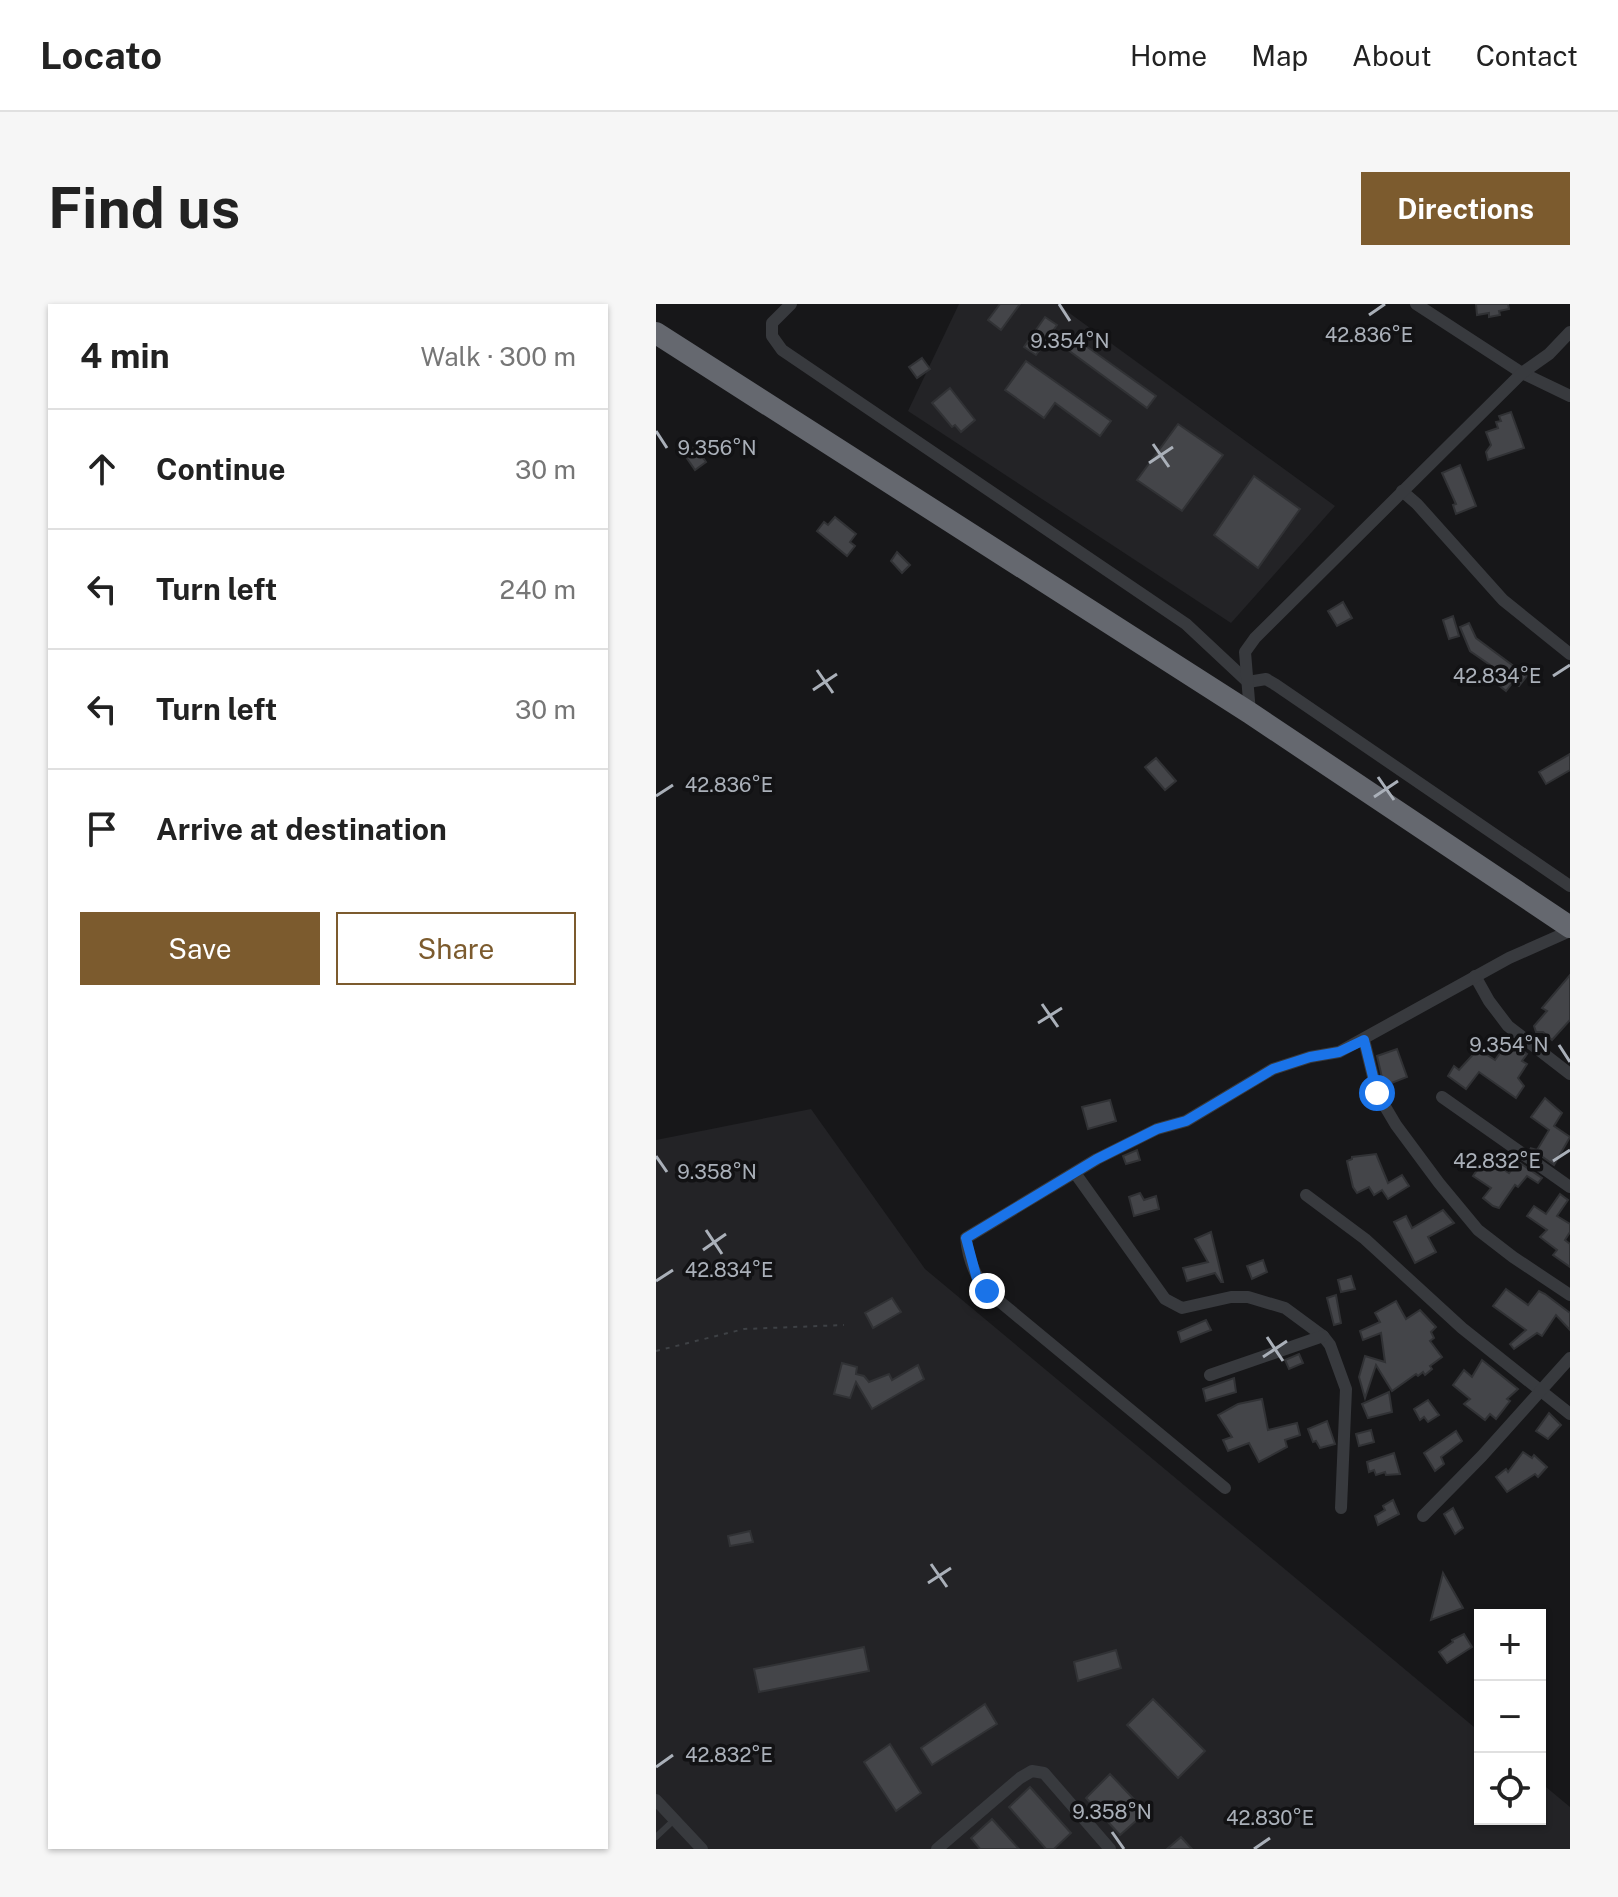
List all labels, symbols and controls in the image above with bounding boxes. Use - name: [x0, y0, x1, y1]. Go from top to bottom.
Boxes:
- text: Locato: [40, 33, 162, 78]
- text: Home: [1130, 39, 1207, 72]
- text: Map: [1251, 39, 1308, 72]
- text: About: [1352, 39, 1432, 72]
- text: Contact: [1476, 39, 1578, 72]
- button: Directions: [1361, 172, 1570, 245]
- text: Find us: [48, 175, 240, 241]
- text: 42.836°E: [1325, 323, 1413, 347]
- text: 9.354°N: [1030, 329, 1110, 353]
- text: 4 min: [80, 336, 170, 376]
- text: Walk · 300 m: [421, 341, 576, 372]
- text: 9.356°N: [677, 436, 757, 460]
- icon: ahead: [80, 447, 124, 491]
- text: Continue: [156, 451, 286, 487]
- text: 30 m: [515, 454, 576, 485]
- icon: left: [80, 567, 124, 611]
- text: Turn left: [156, 571, 277, 607]
- text: 240 m: [499, 574, 576, 605]
- text: 42.834°E: [1453, 664, 1541, 688]
- icon: left: [80, 687, 124, 731]
- text: Turn left: [156, 691, 277, 727]
- text: 30 m: [515, 694, 576, 725]
- text: 42.836°E: [685, 773, 773, 797]
- icon: arrive: [80, 807, 124, 851]
- text: Arrive at destination: [156, 811, 447, 847]
- button: Save: [80, 912, 320, 985]
- button: Share: [336, 912, 576, 985]
- text: 9.354°N: [1469, 1033, 1549, 1057]
- route start: [1359, 1075, 1395, 1111]
- text: 42.832°E: [1453, 1149, 1541, 1173]
- text: 9.358°N: [677, 1160, 757, 1184]
- text: 42.834°E: [685, 1258, 773, 1282]
- route end: [969, 1273, 1005, 1309]
- map controls: [1474, 1609, 1546, 1825]
- button: +: [1474, 1609, 1546, 1681]
- button: −: [1474, 1681, 1546, 1753]
- text: 42.832°E: [685, 1743, 773, 1767]
- button: locate: [1474, 1753, 1546, 1825]
- text: 9.358°N: [1072, 1800, 1152, 1824]
- text: 42.830°E: [1226, 1806, 1314, 1830]

